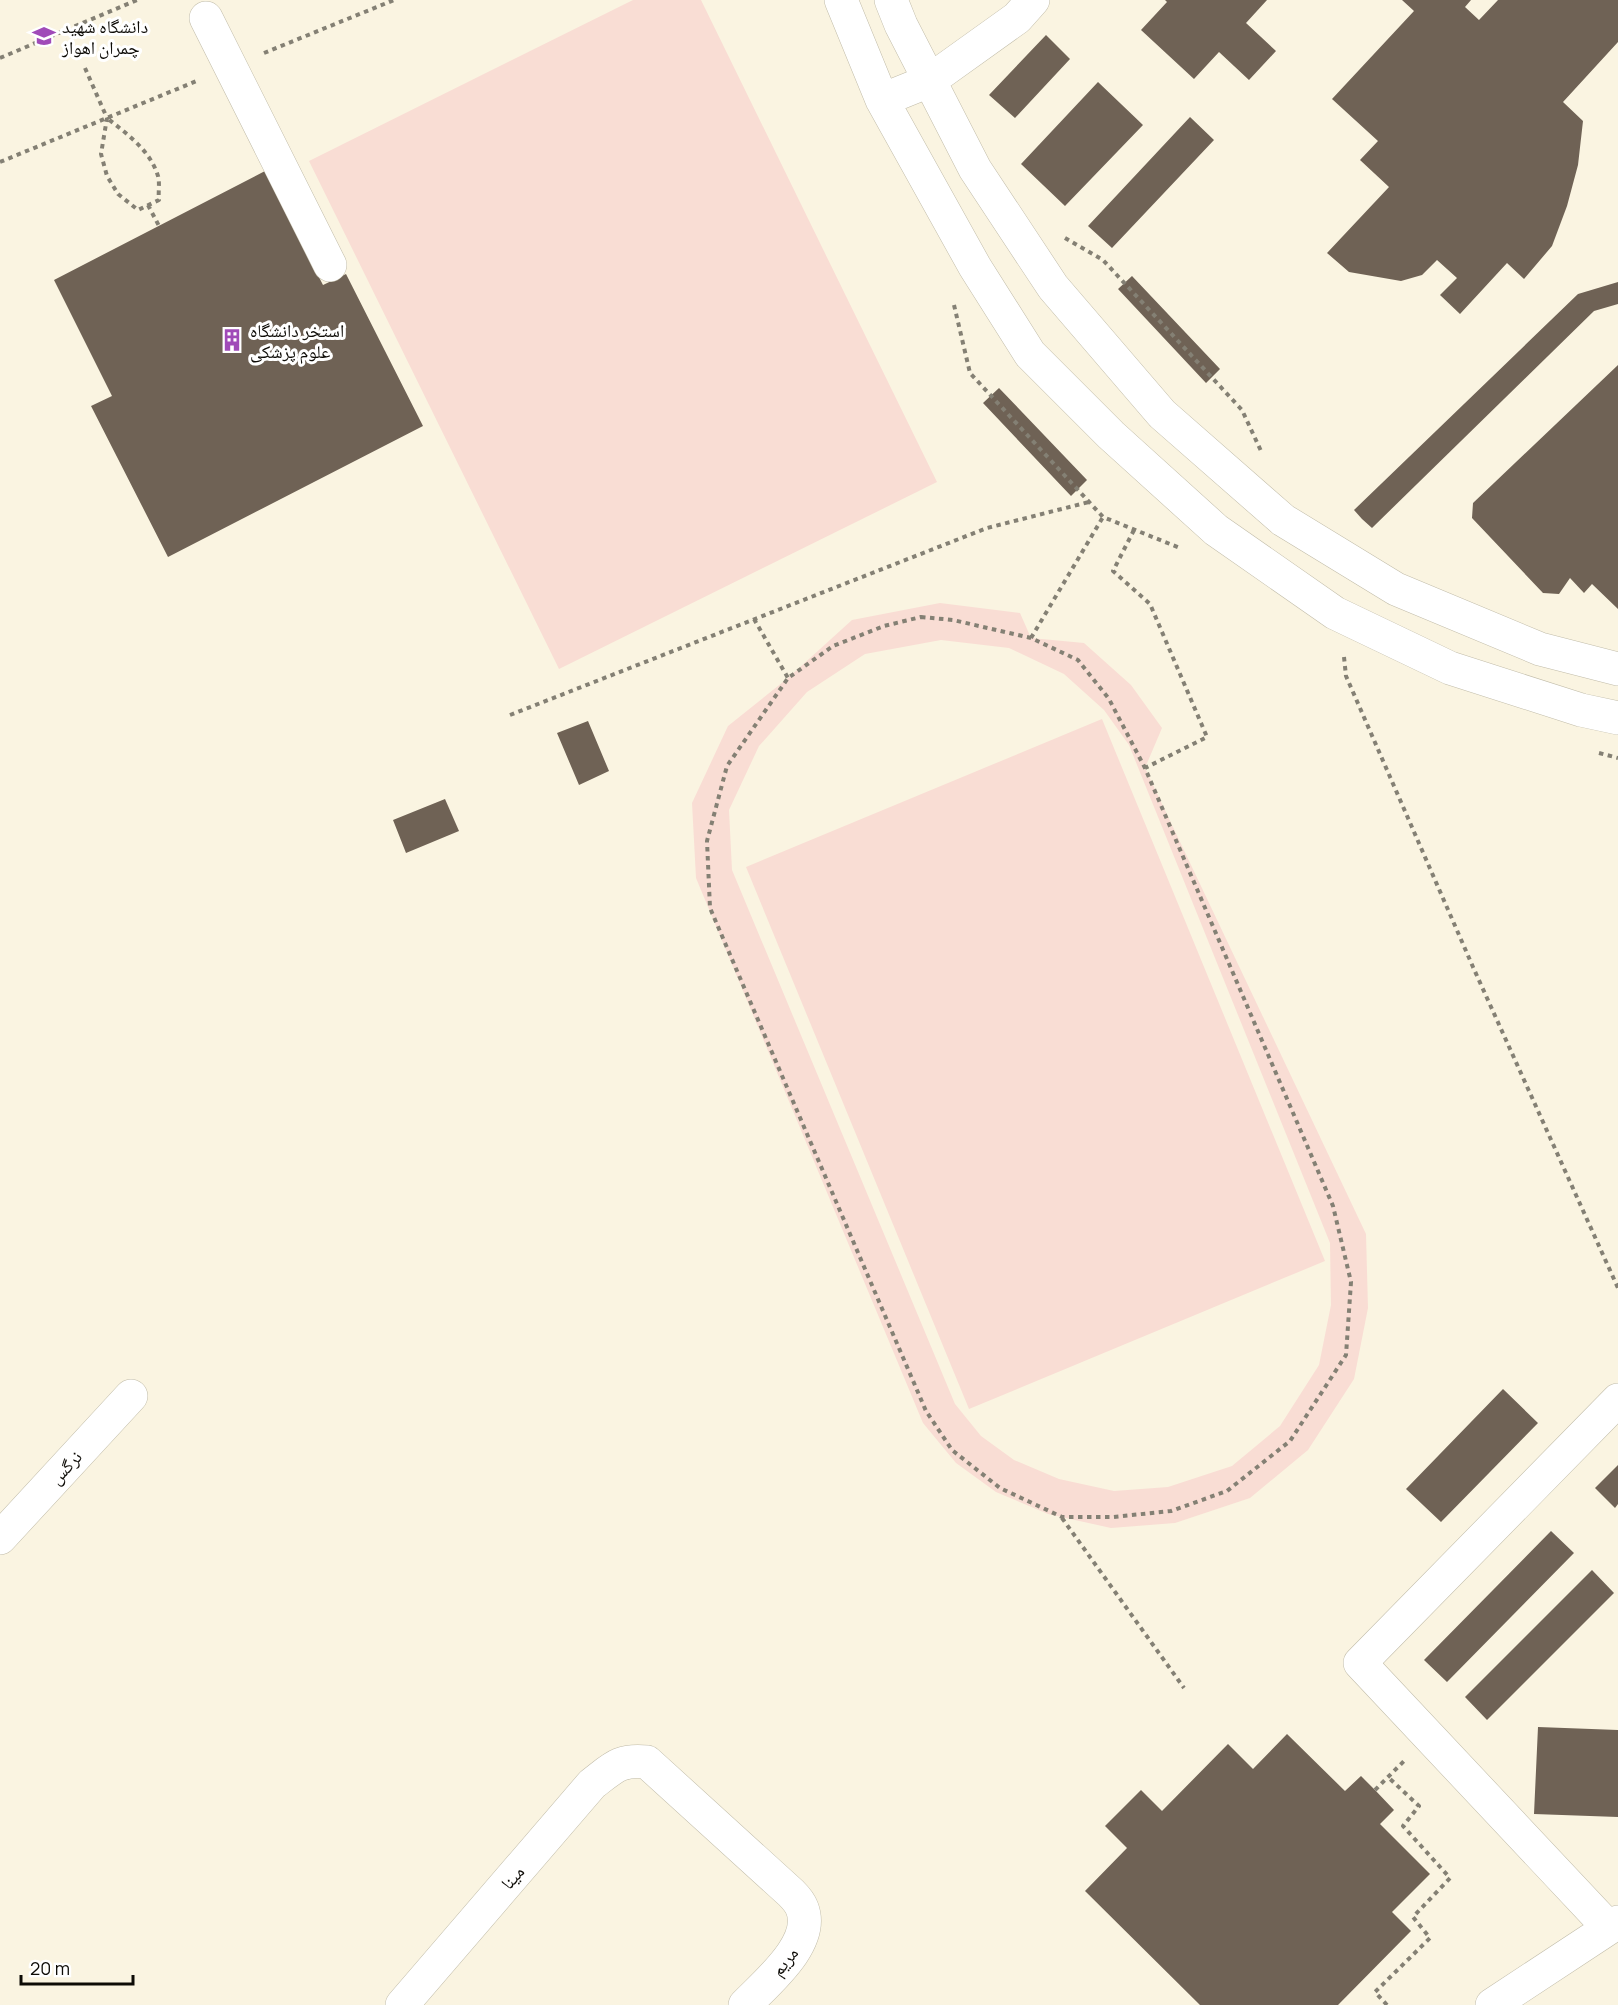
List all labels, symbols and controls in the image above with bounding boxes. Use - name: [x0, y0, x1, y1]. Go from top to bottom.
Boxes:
- place label: دانشگاه شهید چمران اهواز: [61, 14, 148, 59]
- school or university icon: دانشگاه شهید چمران اهواز: [31, 23, 57, 49]
- place label: استخر دانشگاه علوم پزشکی: [250, 318, 344, 364]
- building icon: استخر دانشگاه علوم پزشکی: [219, 327, 245, 353]
- street label: نرگس: [43, 1445, 87, 1489]
- street label: مینا: [495, 1860, 529, 1894]
- street label: مریم: [765, 1941, 804, 1981]
- scale bar: [21, 1948, 134, 1986]
- text: 20 m: [30, 1956, 70, 1980]

